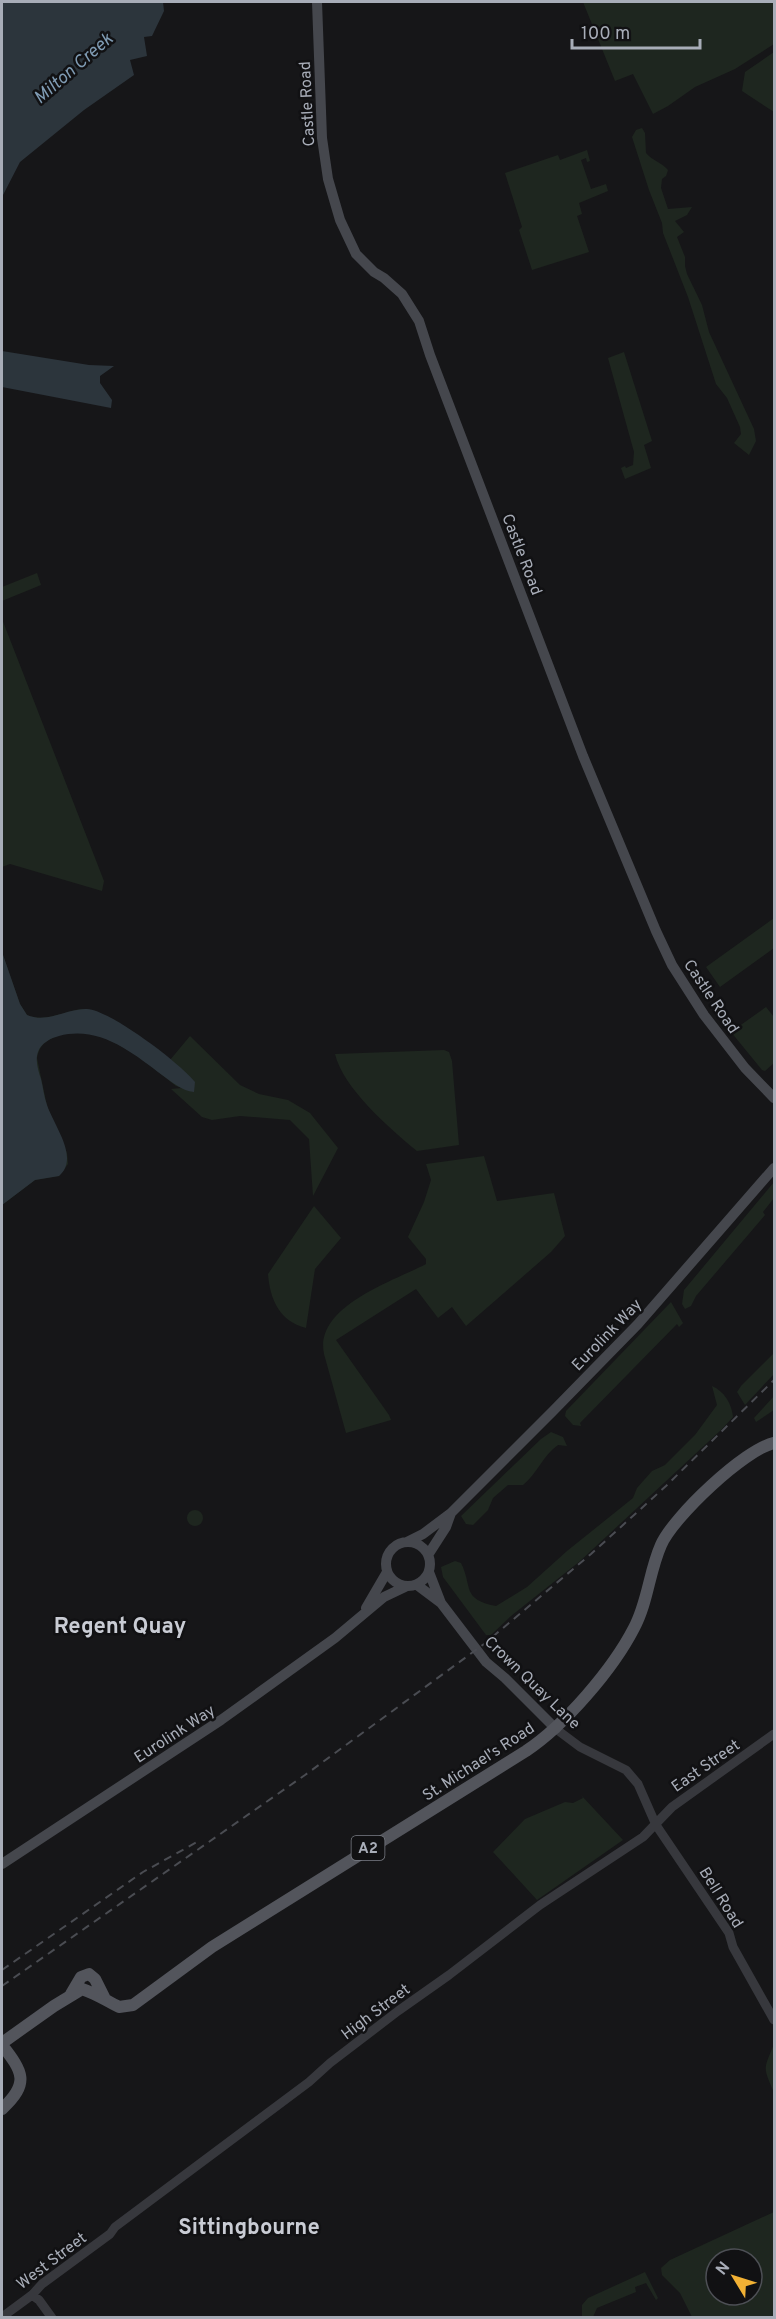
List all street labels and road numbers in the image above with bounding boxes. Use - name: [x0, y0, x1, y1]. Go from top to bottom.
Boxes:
- street label: Castle Road: [296, 61, 320, 147]
- street label: Castle Road: [496, 511, 546, 598]
- street label: Castle Road: [678, 956, 743, 1038]
- street label: Eurolink Way: [568, 1295, 647, 1376]
- street label: Crown Quay Lane: [479, 1632, 584, 1734]
- street label: Eurolink Way: [131, 1701, 219, 1768]
- street label: St. Michael's Road: [419, 1719, 539, 1806]
- street label: East Street: [668, 1736, 744, 1798]
- road number: A2: [352, 1836, 385, 1860]
- street label: Bell Road: [694, 1864, 747, 1932]
- street label: High Street: [338, 1980, 415, 2045]
- street label: West Street: [13, 2229, 91, 2294]

